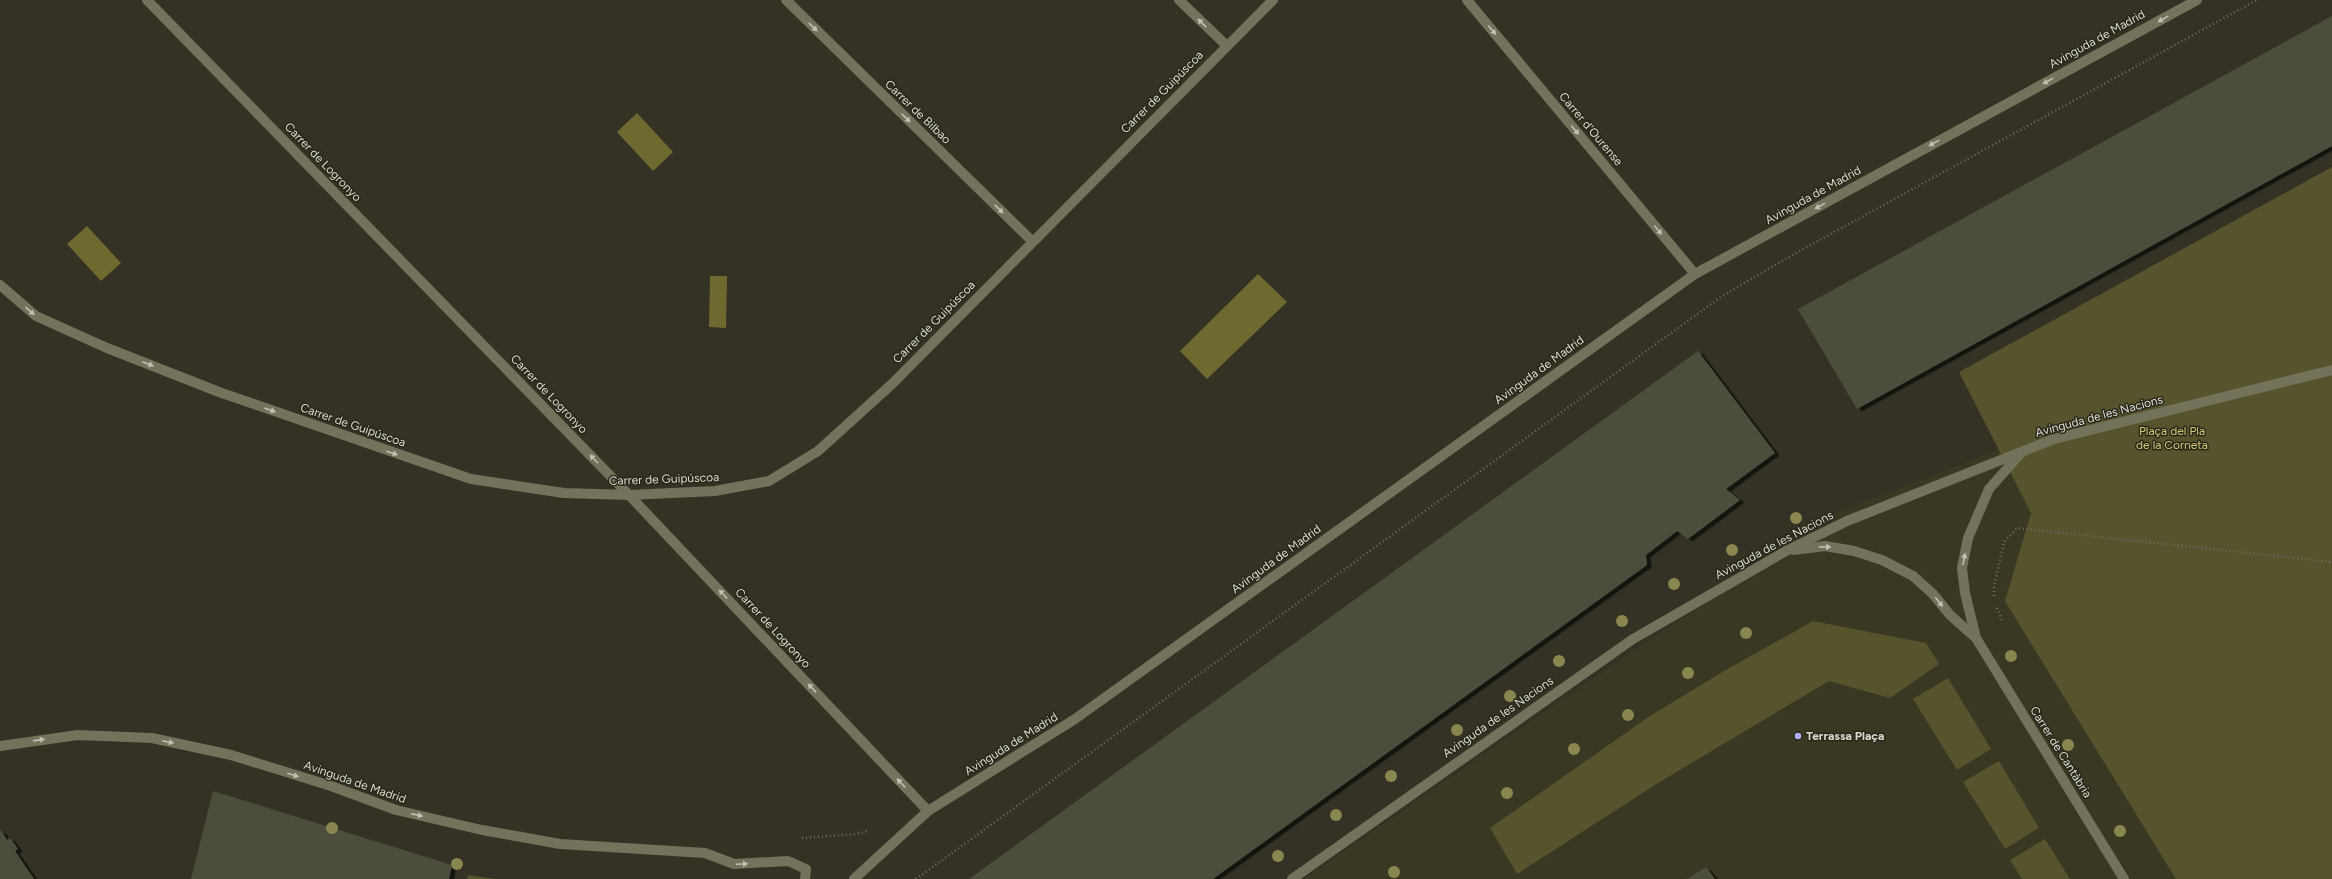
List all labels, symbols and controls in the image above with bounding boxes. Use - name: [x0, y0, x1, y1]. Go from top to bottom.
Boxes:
- street label: Avinguda de Madrid: [2047, 7, 2147, 71]
- one-way arrow: [2157, 15, 2168, 22]
- one-way arrow: [1197, 18, 1207, 28]
- one-way arrow: [808, 22, 818, 32]
- one-way arrow: [1487, 25, 1496, 35]
- street label: Carrer de Guipúscoa: [1118, 48, 1206, 136]
- street label: Carrer de Bilbao: [882, 77, 954, 147]
- one-way arrow: [2043, 78, 2054, 84]
- street label: Carrer d'Ourense: [1556, 90, 1626, 169]
- one-way arrow: [901, 113, 911, 123]
- street label: Carrer de Logronyo: [282, 120, 364, 204]
- one-way arrow: [1570, 125, 1579, 135]
- one-way arrow: [1929, 140, 1940, 147]
- street label: Avinguda de Madrid: [1763, 163, 1863, 227]
- one-way arrow: [1815, 203, 1826, 209]
- one-way arrow: [994, 204, 1004, 214]
- one-way arrow: [1654, 225, 1663, 235]
- street label: Carrer de Guipúscoa: [890, 278, 978, 366]
- one-way arrow: [24, 306, 35, 315]
- street label: Avinguda de Madrid: [1491, 333, 1587, 407]
- street label: Carrer de Logronyo: [508, 352, 590, 436]
- one-way arrow: [142, 361, 154, 367]
- street label: Avinguda de les Nacions: [2034, 392, 2165, 440]
- street label: Carrer de Guipúscoa: [298, 400, 408, 450]
- one-way arrow: [264, 407, 276, 413]
- park label: Plaça del Pla de la Corneta: [2136, 424, 2208, 452]
- one-way arrow: [387, 450, 399, 456]
- one-way arrow: [589, 454, 599, 464]
- street label: Carrer de Guipúscoa: [609, 470, 719, 488]
- street label: Avinguda de les Nacions: [1713, 508, 1836, 582]
- street label: Avinguda de Madrid: [1228, 522, 1324, 596]
- one-way arrow: [1819, 544, 1832, 550]
- one-way arrow: [1962, 553, 1968, 565]
- street label: Carrer de Logronyo: [732, 585, 814, 671]
- one-way arrow: [718, 589, 728, 599]
- one-way arrow: [1934, 596, 1943, 607]
- street label: Avinguda de les Nacions: [1440, 673, 1556, 761]
- one-way arrow: [807, 683, 817, 693]
- street label: Carrer de Cantàbria: [2027, 704, 2095, 800]
- street label: Avinguda de Madrid: [962, 710, 1060, 778]
- place label: Terrassa Plaça: [1806, 729, 1884, 743]
- marker: Terrassa Plaça: [1793, 731, 1803, 741]
- one-way arrow: [32, 737, 45, 743]
- one-way arrow: [162, 739, 174, 745]
- street label: Avinguda de Madrid: [302, 758, 408, 806]
- one-way arrow: [288, 772, 300, 778]
- one-way arrow: [897, 778, 906, 788]
- one-way arrow: [411, 813, 423, 819]
- one-way arrow: [736, 861, 749, 867]

